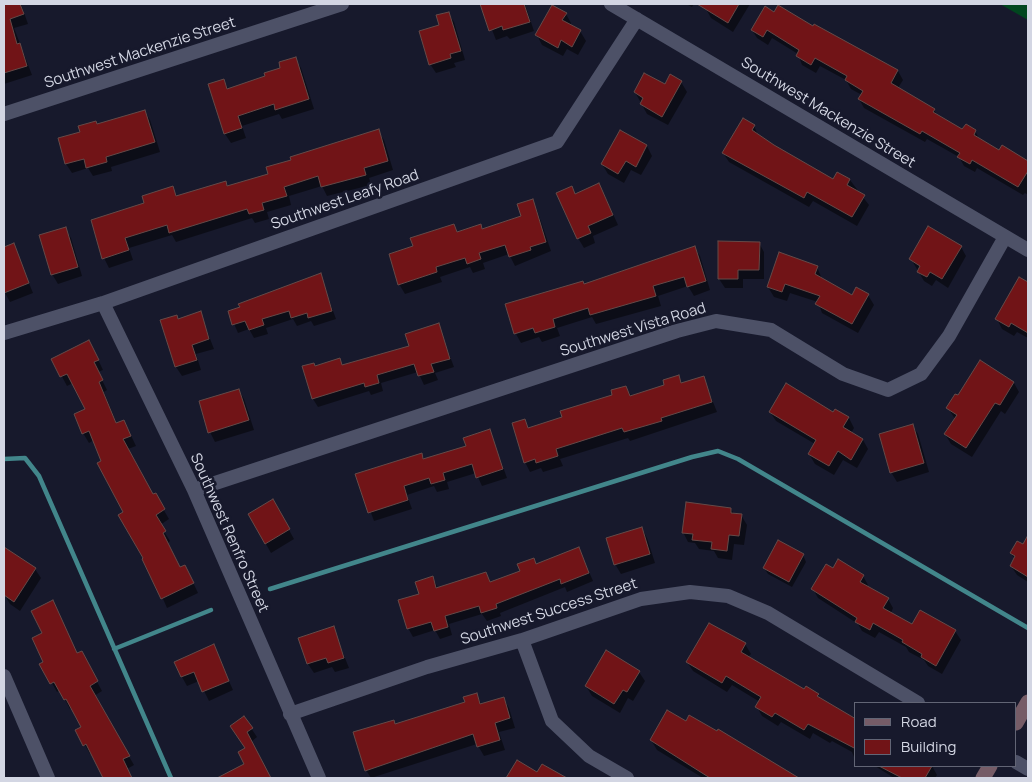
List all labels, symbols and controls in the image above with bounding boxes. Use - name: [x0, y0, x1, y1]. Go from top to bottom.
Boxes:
- street label: Southwest Mackenzie Street: [42, 14, 238, 92]
- street label: Southwest Mackenzie Street: [738, 54, 918, 172]
- street label: Southwest Leafy Road: [269, 166, 421, 234]
- street label: Southwest Vista Road: [558, 299, 708, 361]
- street label: Southwest Renfro Street: [186, 451, 272, 615]
- street label: Southwest Success Street: [458, 575, 640, 649]
- legend: [854, 702, 1017, 767]
- text: Road: [901, 711, 937, 732]
- text: Building: [901, 736, 956, 757]

